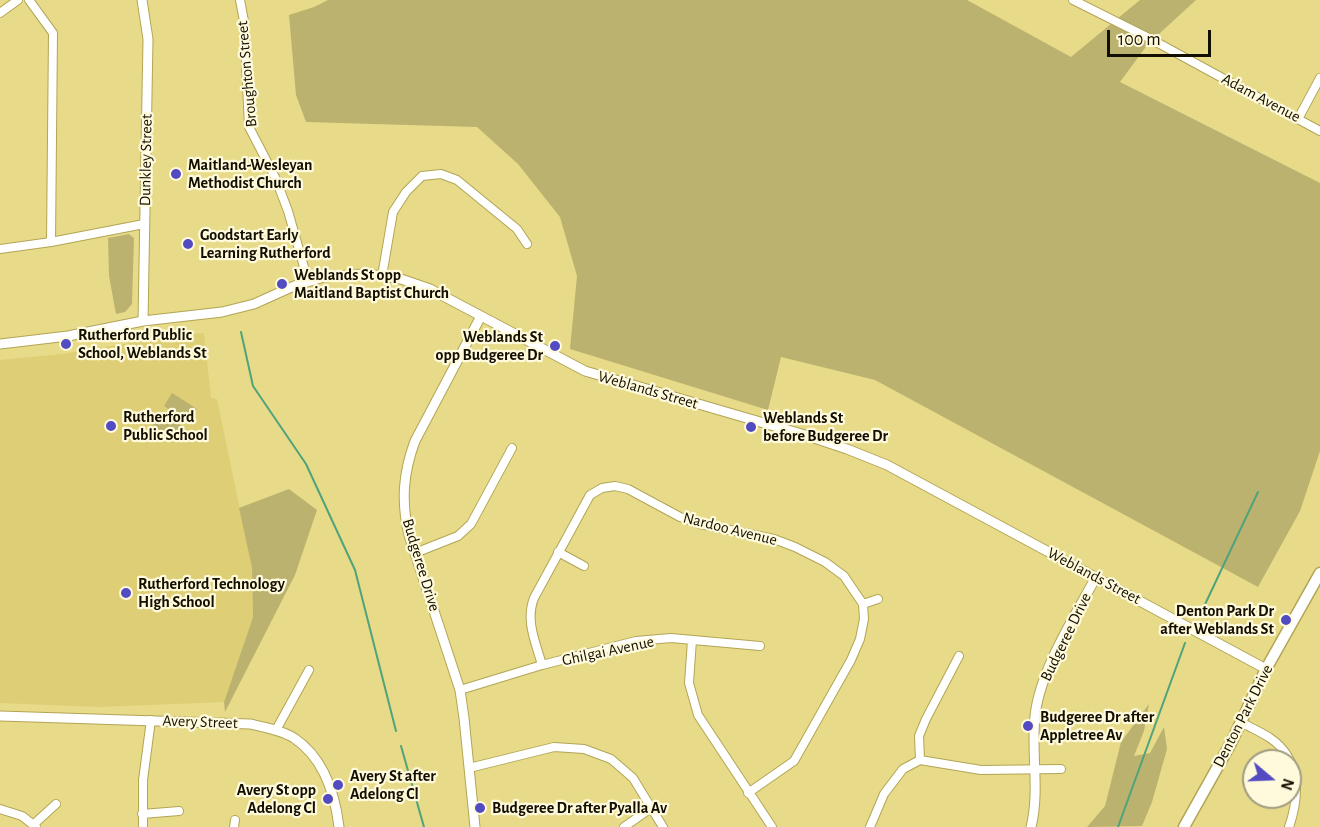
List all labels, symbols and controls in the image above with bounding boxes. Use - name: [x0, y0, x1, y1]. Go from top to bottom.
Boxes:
- scale bar: [1110, 18, 1214, 56]
- street label: Broughton Street: [233, 20, 261, 128]
- text: 100 m: [1118, 31, 1161, 49]
- street label: Adam Avenue: [1218, 69, 1304, 127]
- street label: Dunkley Street: [136, 114, 156, 206]
- place label: Maitland-Wesleyan Methodist Church: [188, 155, 312, 193]
- marker: Maitland-Wesleyan Methodist Church: [169, 167, 183, 181]
- place label: Goodstart Early Learning Rutherford: [200, 225, 331, 263]
- marker: Goodstart Early Learning Rutherford: [181, 237, 195, 251]
- place label: Weblands St opp Maitland Baptist Church: [294, 265, 449, 303]
- marker: Weblands St opp Maitland Baptist Church: [275, 277, 289, 291]
- place label: Rutherford Public School, Weblands St: [78, 325, 207, 363]
- place label: Weblands St opp Budgeree Dr: [436, 327, 543, 365]
- marker: Rutherford Public School, Weblands St: [59, 337, 73, 351]
- marker: Weblands St opp Budgeree Dr: [548, 339, 562, 353]
- street label: Weblands Street: [596, 367, 700, 413]
- place label: Rutherford Public School: [123, 407, 208, 445]
- place label: Weblands St before Budgeree Dr: [763, 408, 888, 446]
- marker: Rutherford Public School: [104, 419, 118, 433]
- marker: Weblands St before Budgeree Dr: [744, 420, 758, 434]
- street label: Nardoo Avenue: [681, 508, 779, 550]
- street label: Budgeree Drive: [398, 516, 444, 614]
- street label: Weblands Street: [1044, 543, 1144, 609]
- place label: Rutherford Technology High School: [138, 574, 285, 612]
- marker: Rutherford Technology High School: [119, 586, 133, 600]
- street label: Budgeree Drive: [1036, 590, 1096, 684]
- place label: Denton Park Dr after Weblands St: [1160, 601, 1274, 639]
- marker: Denton Park Dr after Weblands St: [1279, 613, 1293, 627]
- street label: Ghilgai Avenue: [560, 632, 656, 670]
- street label: Denton Park Drive: [1209, 661, 1277, 771]
- place label: Budgeree Dr after Appletree Av: [1040, 707, 1154, 745]
- street label: Avery Street: [162, 711, 238, 733]
- marker: Budgeree Dr after Appletree Av: [1021, 719, 1035, 733]
- north arrow: [1242, 749, 1302, 809]
- place label: Avery St after Adelong Cl: [350, 766, 436, 804]
- text: N: [1278, 776, 1297, 792]
- marker: Avery St after Adelong Cl: [331, 778, 345, 792]
- place label: Avery St opp Adelong Cl: [237, 780, 316, 818]
- marker: Avery St opp Adelong Cl: [321, 792, 335, 806]
- place label: Budgeree Dr after Pyalla Av: [492, 798, 667, 818]
- marker: Budgeree Dr after Pyalla Av: [473, 801, 487, 815]

